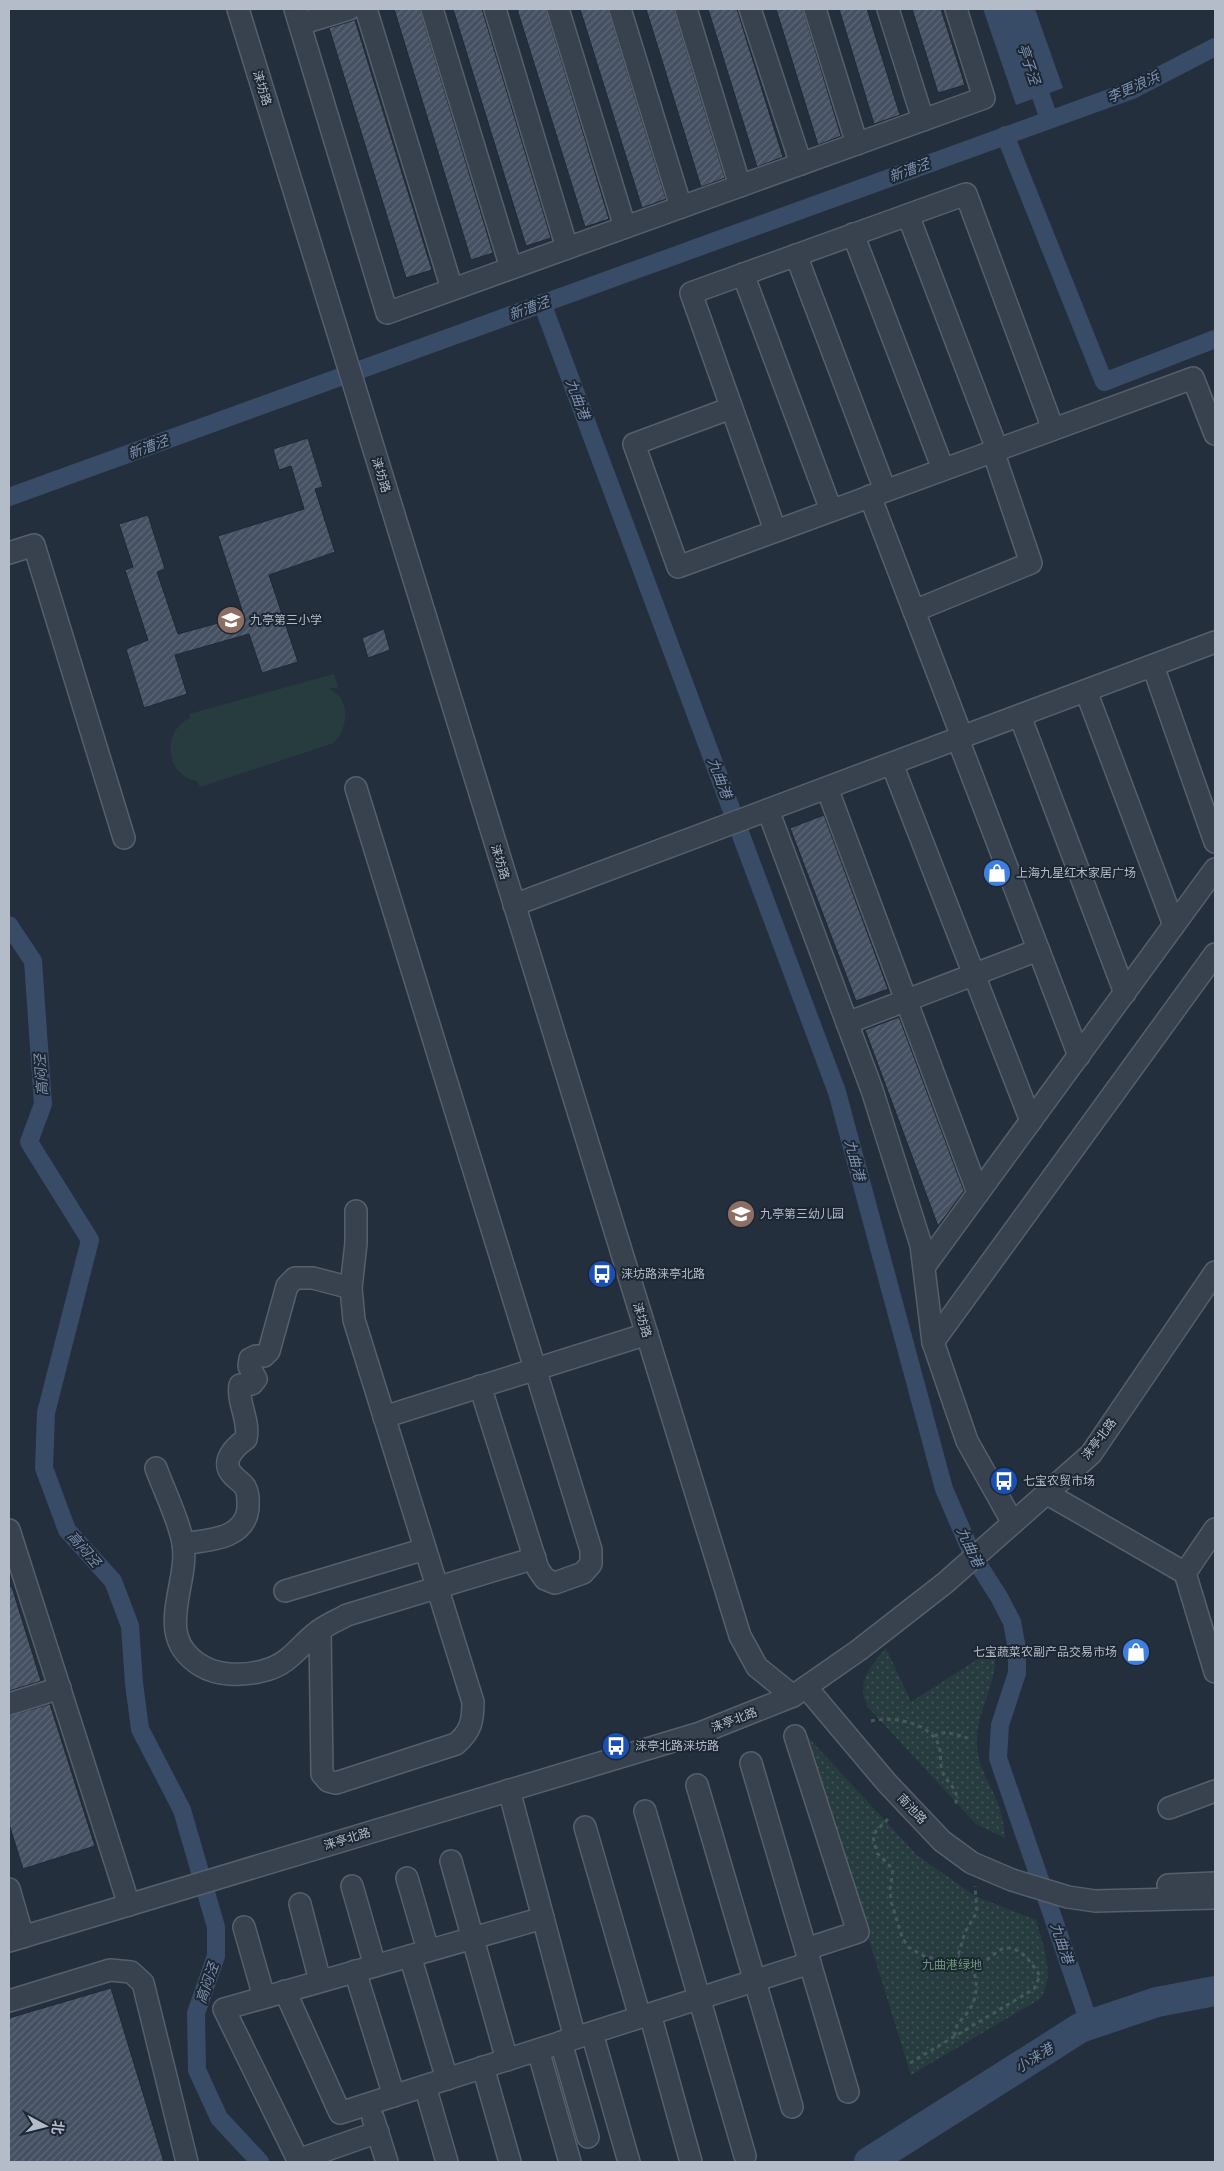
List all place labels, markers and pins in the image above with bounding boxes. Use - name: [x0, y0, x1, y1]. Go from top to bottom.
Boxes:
- school or university icon: 九亭第三小学: [216, 605, 246, 635]
- place label: 九亭第三小学: [250, 612, 322, 627]
- shop icon: 上海九星红木家居广场: [982, 858, 1012, 888]
- place label: 上海九星红木家居广场: [1016, 865, 1136, 880]
- school or university icon: 九亭第三幼儿园: [726, 1199, 756, 1229]
- place label: 九亭第三幼儿园: [760, 1206, 844, 1221]
- bus stop icon: 涞坊路涞亭北路: [587, 1259, 617, 1289]
- place label: 涞坊路涞亭北路: [621, 1266, 705, 1281]
- bus stop icon: 七宝农贸市场: [989, 1466, 1019, 1496]
- place label: 七宝农贸市场: [1023, 1473, 1095, 1488]
- shop icon: 七宝蔬菜农副产品交易市场: [1121, 1637, 1151, 1667]
- place label: 七宝蔬菜农副产品交易市场: [973, 1644, 1117, 1659]
- bus stop icon: 涞亭北路涞坊路: [601, 1731, 631, 1761]
- place label: 涞亭北路涞坊路: [635, 1738, 719, 1753]

